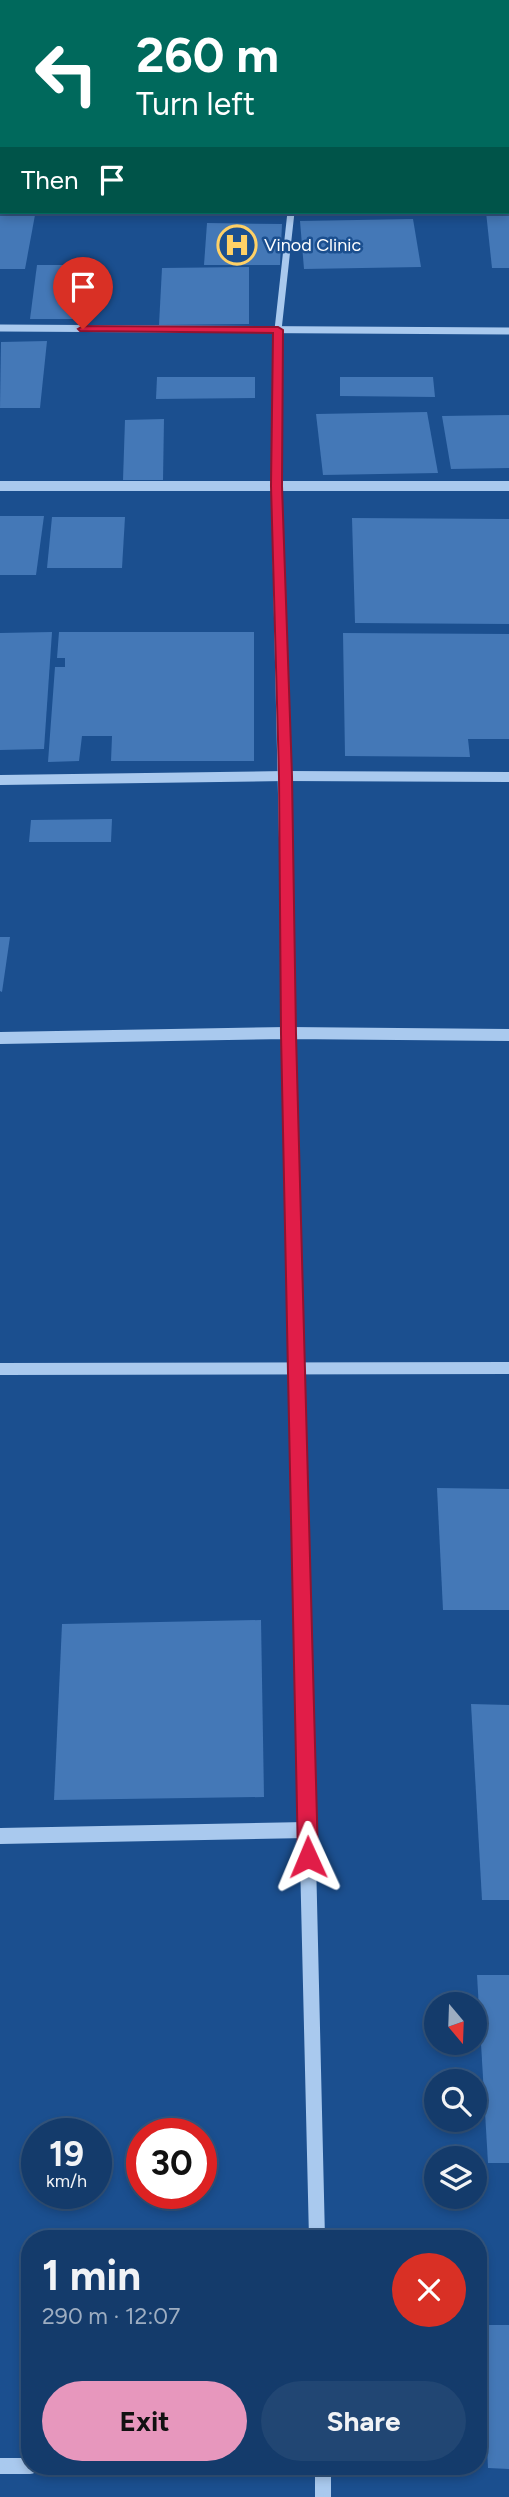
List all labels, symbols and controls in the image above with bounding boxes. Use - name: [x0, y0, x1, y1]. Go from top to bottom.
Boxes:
- text: 260 m: [136, 25, 279, 84]
- icon: left: [21, 28, 112, 119]
- text: Turn left: [136, 85, 255, 123]
- icon: arrive: [93, 161, 131, 199]
- text: Then: [21, 164, 79, 196]
- hospital icon: Vinod Clinic: [216, 224, 258, 266]
- place label: Vinod Clinic: [264, 234, 361, 256]
- pin: [53, 257, 113, 329]
- icon: arrive: [64, 268, 102, 306]
- position arrow: [271, 1820, 345, 1894]
- north arrow: [424, 1992, 486, 2054]
- map controls: [424, 1992, 487, 2209]
- button: search: [424, 2069, 487, 2132]
- speed limit sign: 30: [126, 2118, 217, 2209]
- text: 19: [49, 2133, 84, 2175]
- button: layers: [424, 2146, 487, 2209]
- text: km/h: [46, 2170, 87, 2192]
- text: 1 min: [42, 2250, 141, 2301]
- button: close: [392, 2253, 466, 2327]
- text: 290 m · 12:07: [42, 2302, 180, 2330]
- button: Exit: [42, 2381, 247, 2461]
- button: Share: [261, 2381, 466, 2461]

